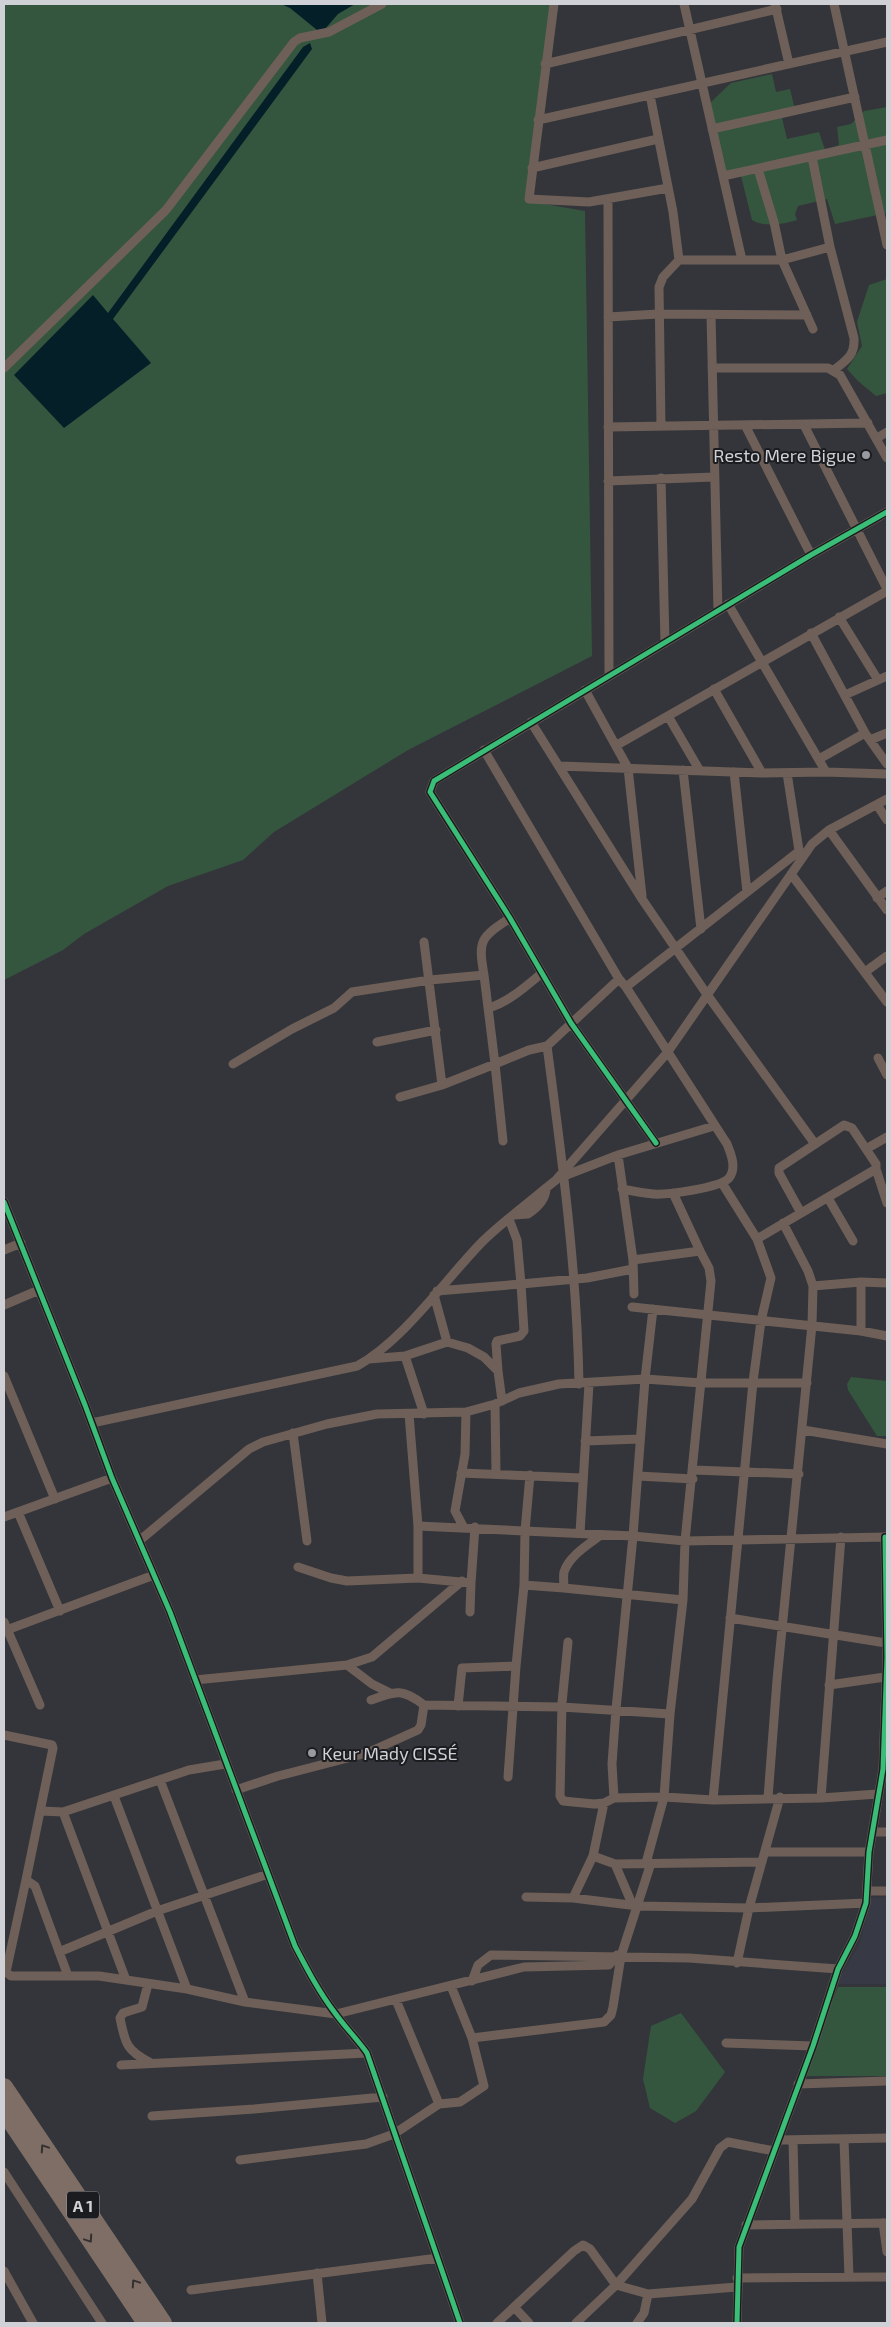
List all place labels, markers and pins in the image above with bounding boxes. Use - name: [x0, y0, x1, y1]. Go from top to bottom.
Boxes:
- place label: Resto Mere Bigue: [713, 444, 856, 466]
- marker: Resto Mere Bigue: [860, 449, 872, 461]
- place label: Keur Mady CISSÉ: [322, 1742, 458, 1764]
- marker: Keur Mady CISSÉ: [306, 1747, 318, 1759]

